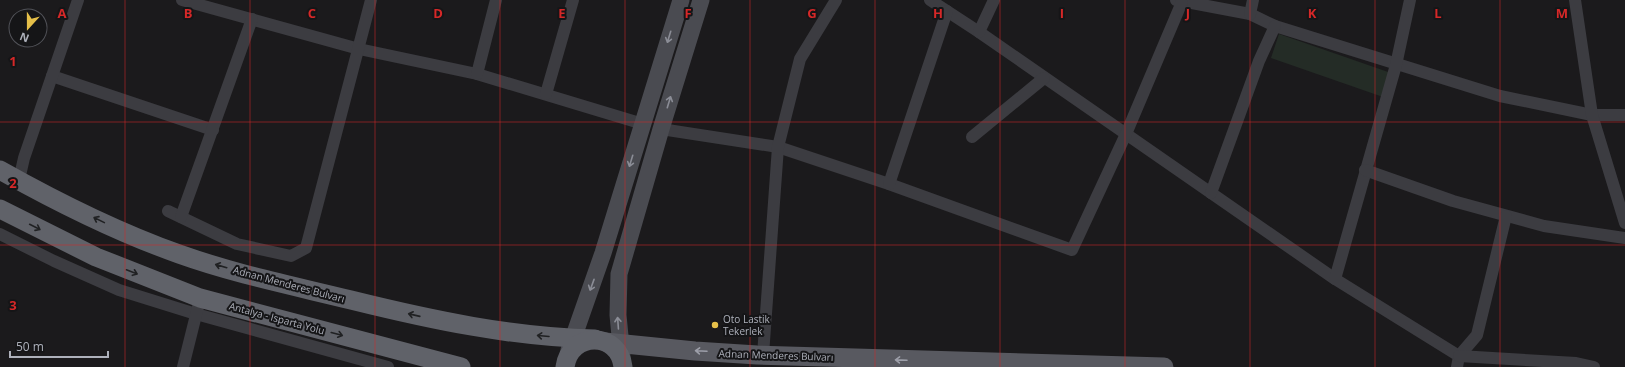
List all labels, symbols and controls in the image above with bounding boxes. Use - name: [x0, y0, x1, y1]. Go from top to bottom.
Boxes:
- text: A: [58, 4, 67, 22]
- text: B: [184, 4, 193, 22]
- text: C: [308, 4, 316, 22]
- text: D: [433, 4, 443, 22]
- text: E: [558, 4, 566, 22]
- text: F: [684, 4, 692, 22]
- text: G: [807, 4, 817, 22]
- text: H: [933, 4, 943, 22]
- text: I: [1060, 4, 1064, 22]
- text: J: [1185, 4, 1190, 22]
- text: K: [1308, 4, 1317, 22]
- text: L: [1434, 4, 1442, 22]
- text: M: [1556, 4, 1568, 22]
- north arrow: [8, 8, 48, 48]
- text: N: [17, 29, 31, 46]
- one-way arrow: [665, 31, 673, 43]
- text: 1: [9, 52, 17, 70]
- one-way arrow: [666, 96, 673, 109]
- one-way arrow: [627, 155, 634, 168]
- text: 2: [9, 174, 17, 192]
- one-way arrow: [94, 216, 106, 223]
- one-way arrow: [28, 224, 40, 231]
- one-way arrow: [214, 262, 227, 269]
- street label: Adnan Menderes Bulvarı: [232, 262, 346, 306]
- one-way arrow: [126, 268, 138, 276]
- one-way arrow: [587, 279, 595, 291]
- text: 3: [9, 296, 17, 314]
- street label: Antalya - Isparta Yolu: [228, 299, 326, 337]
- one-way arrow: [408, 311, 421, 319]
- place label: Oto Lastik Tekerlek: [723, 312, 771, 338]
- one-way arrow: [615, 317, 622, 330]
- marker: Oto Lastik Tekerlek: [710, 320, 720, 330]
- one-way arrow: [330, 331, 343, 338]
- scale bar: [10, 333, 108, 359]
- one-way arrow: [536, 333, 549, 340]
- text: 50 m: [16, 338, 44, 355]
- street label: Adnan Menderes Bulvarı: [718, 346, 834, 364]
- one-way arrow: [695, 348, 708, 355]
- one-way arrow: [895, 356, 908, 363]

